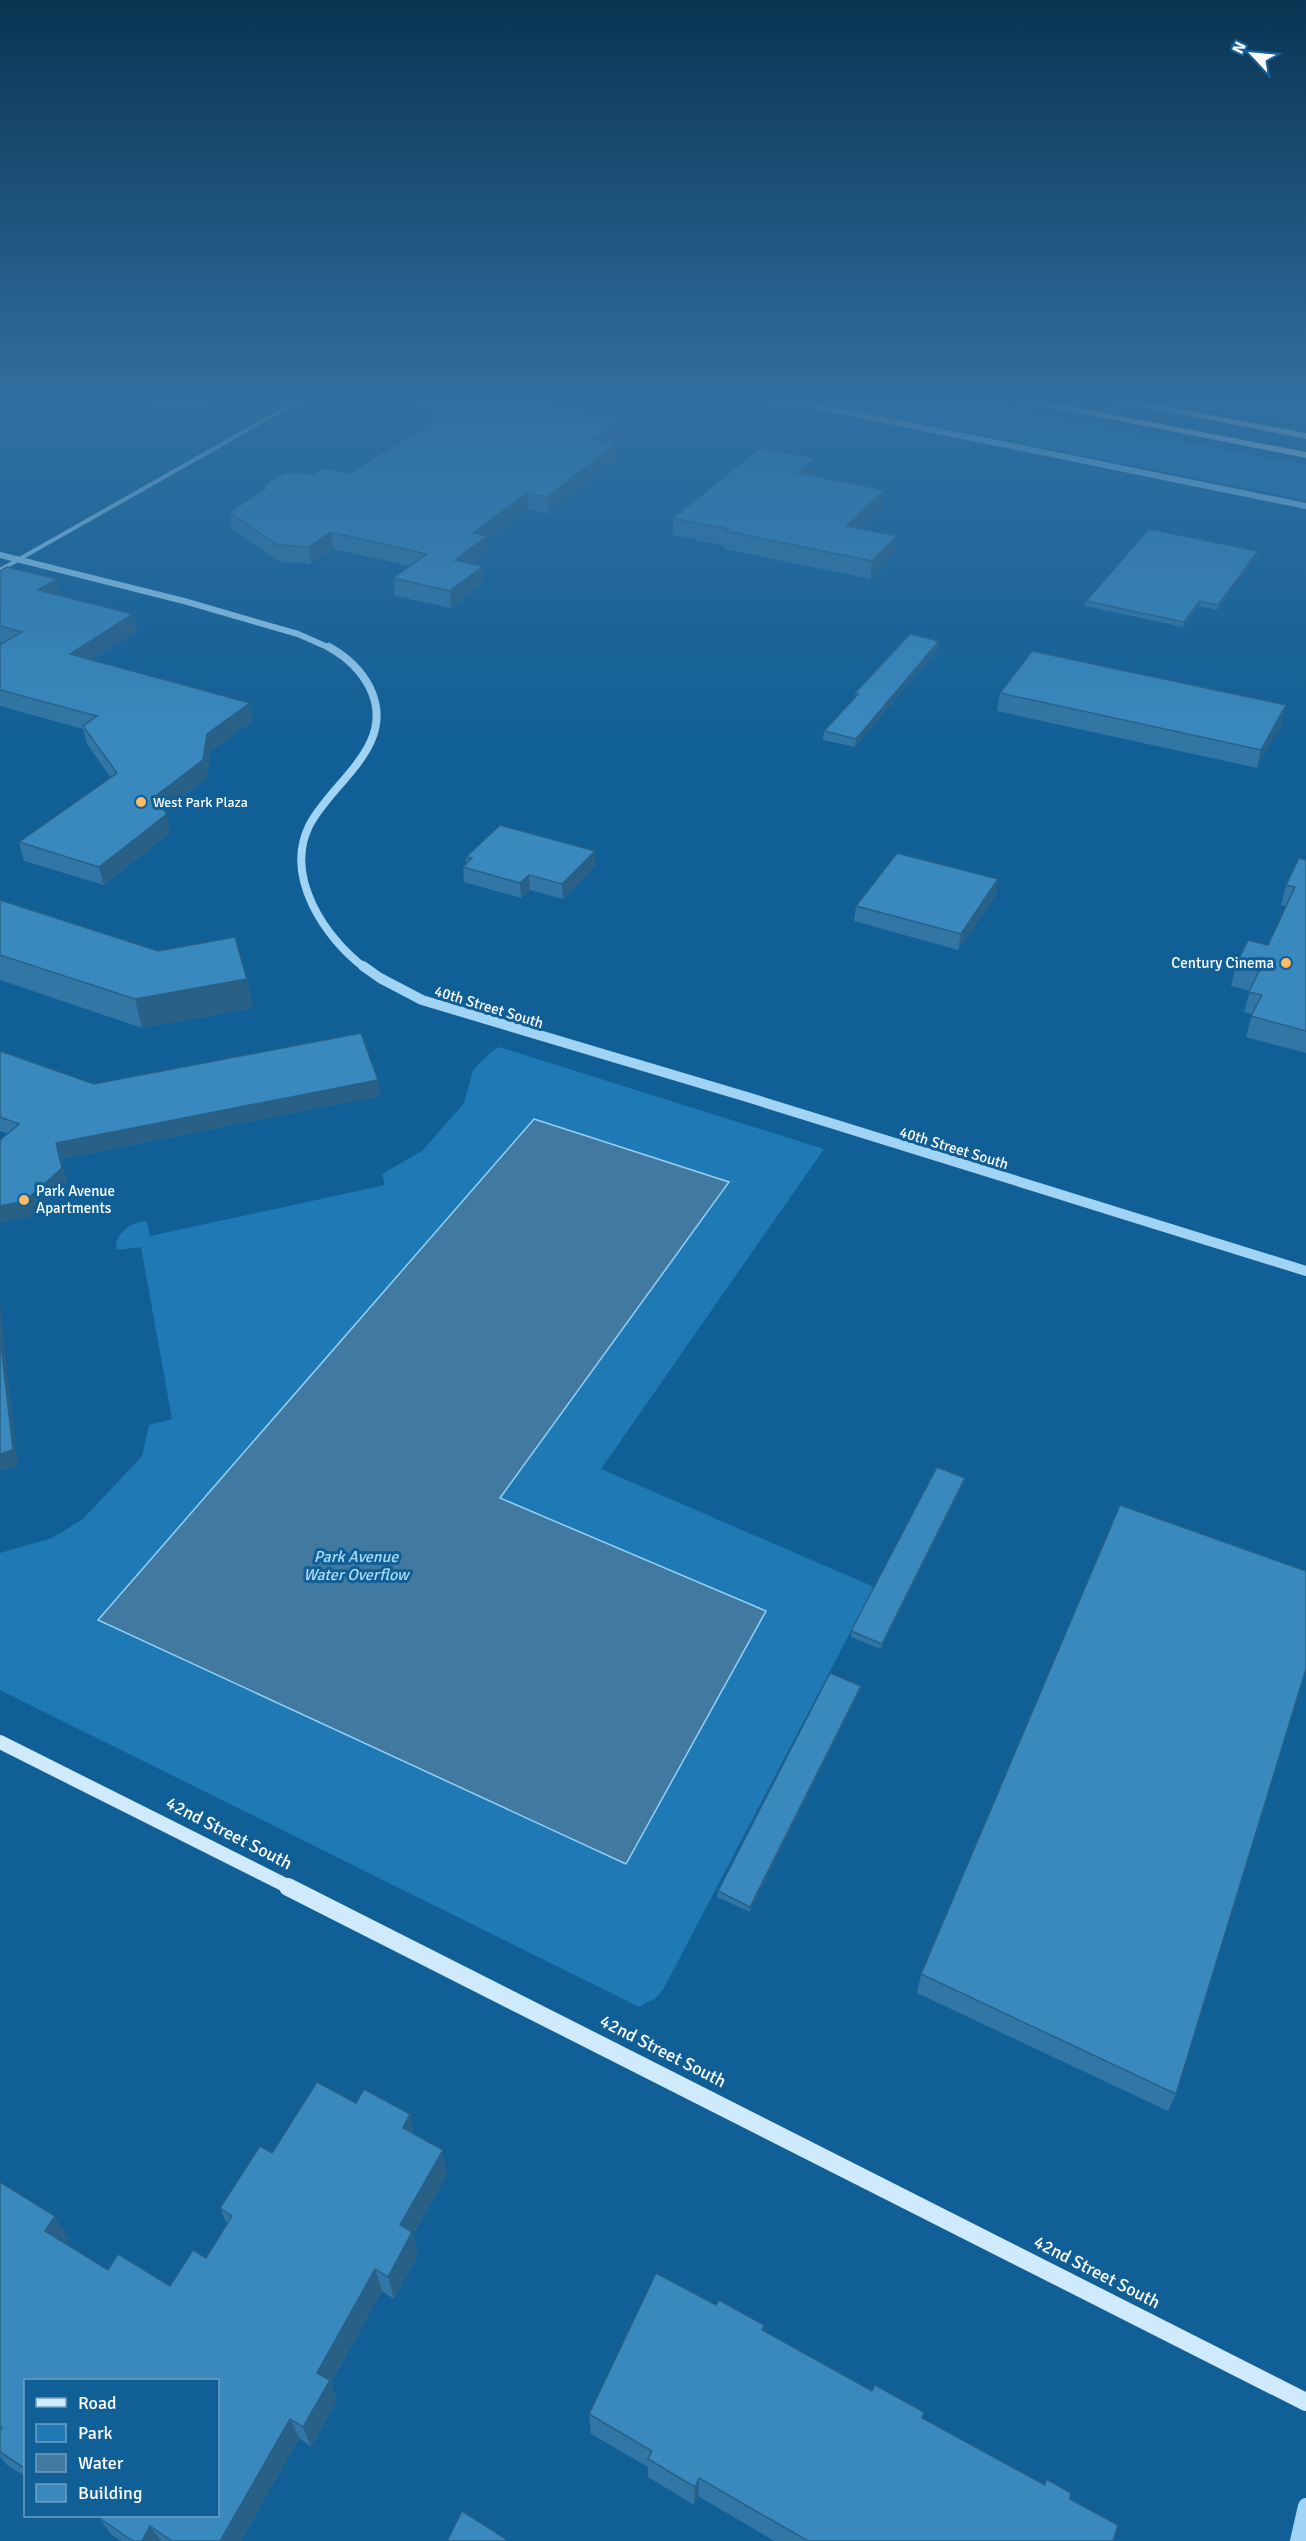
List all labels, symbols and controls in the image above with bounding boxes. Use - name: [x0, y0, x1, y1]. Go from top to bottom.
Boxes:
- north arrow: [1222, 24, 1282, 84]
- text: N: [1228, 38, 1251, 57]
- place label: West Park Plaza: [153, 794, 248, 811]
- marker: West Park Plaza: [134, 795, 148, 809]
- place label: Century Cinema: [1171, 954, 1274, 972]
- marker: Century Cinema: [1279, 956, 1293, 970]
- street label: 40th Street South: [432, 982, 546, 1032]
- street label: 40th Street South: [897, 1123, 1011, 1173]
- place label: Park Avenue Apartments: [36, 1182, 115, 1217]
- marker: Park Avenue Apartments: [17, 1193, 31, 1207]
- water label: Park Avenue Water Overflow: [303, 1547, 411, 1585]
- street label: 42nd Street South: [162, 1792, 296, 1874]
- street label: 42nd Street South: [596, 2010, 730, 2092]
- street label: 42nd Street South: [1030, 2231, 1164, 2313]
- legend: [24, 2379, 219, 2517]
- text: Road: [78, 2392, 117, 2414]
- text: Park: [78, 2422, 113, 2444]
- text: Water: [78, 2452, 124, 2474]
- text: Building: [78, 2482, 142, 2504]

